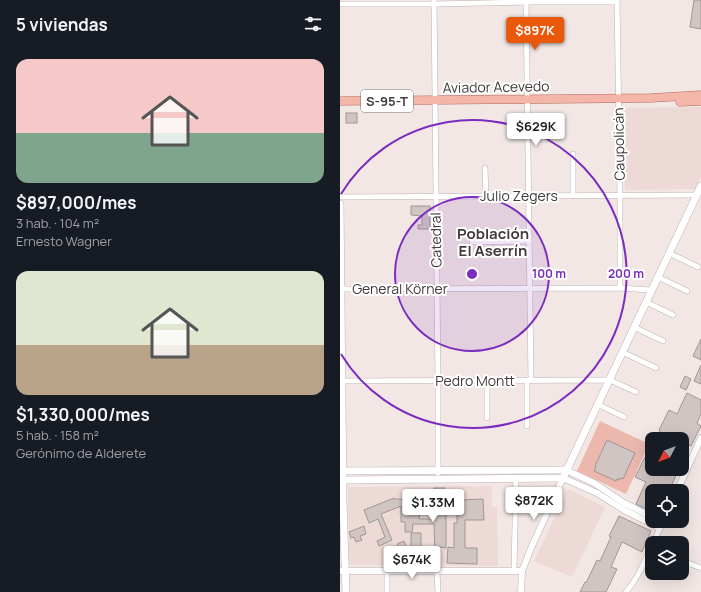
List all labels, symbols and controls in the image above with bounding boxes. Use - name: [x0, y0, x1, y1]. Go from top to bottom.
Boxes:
- text: 5 viviendas: [16, 13, 108, 36]
- icon: filters: [302, 13, 324, 35]
- pin: $897K: [507, 17, 563, 51]
- text: $897K: [515, 21, 555, 39]
- street label: Aviador Acevedo: [442, 76, 550, 97]
- icon: home: [134, 85, 206, 157]
- road number: S-95-T: [361, 90, 413, 112]
- street label: Caupolicán: [608, 107, 629, 181]
- pin: $629K: [508, 113, 564, 147]
- text: $629K: [516, 117, 556, 135]
- street label: Julio Zegers: [480, 186, 558, 205]
- text: $897,000/mes: [16, 191, 137, 214]
- street label: Catedral: [426, 212, 445, 268]
- text: 3 hab. · 104 m²: [16, 214, 99, 232]
- district label: Población El Aserrín: [457, 223, 529, 261]
- text: Ernesto Wagner: [16, 232, 112, 250]
- text: 100 m: [532, 265, 566, 282]
- text: 200 m: [608, 265, 644, 282]
- centre of rings: [465, 267, 479, 281]
- street label: General Körner: [352, 279, 448, 298]
- icon: home: [134, 297, 206, 369]
- street label: Pedro Montt: [435, 371, 515, 390]
- text: $1,330,000/mes: [16, 403, 150, 426]
- text: 5 hab. · 158 m²: [16, 426, 99, 444]
- north arrow: [645, 432, 689, 476]
- map controls: [645, 432, 689, 580]
- text: Gerónimo de Alderete: [16, 444, 146, 462]
- button: locate: [645, 484, 689, 528]
- pin: $872K: [506, 487, 562, 521]
- pin: $1.33M: [400, 489, 466, 523]
- text: $872K: [514, 491, 554, 509]
- text: $1.33M: [411, 493, 455, 511]
- button: layers: [645, 536, 689, 580]
- pin: $674K: [384, 546, 440, 580]
- text: $674K: [393, 550, 431, 568]

